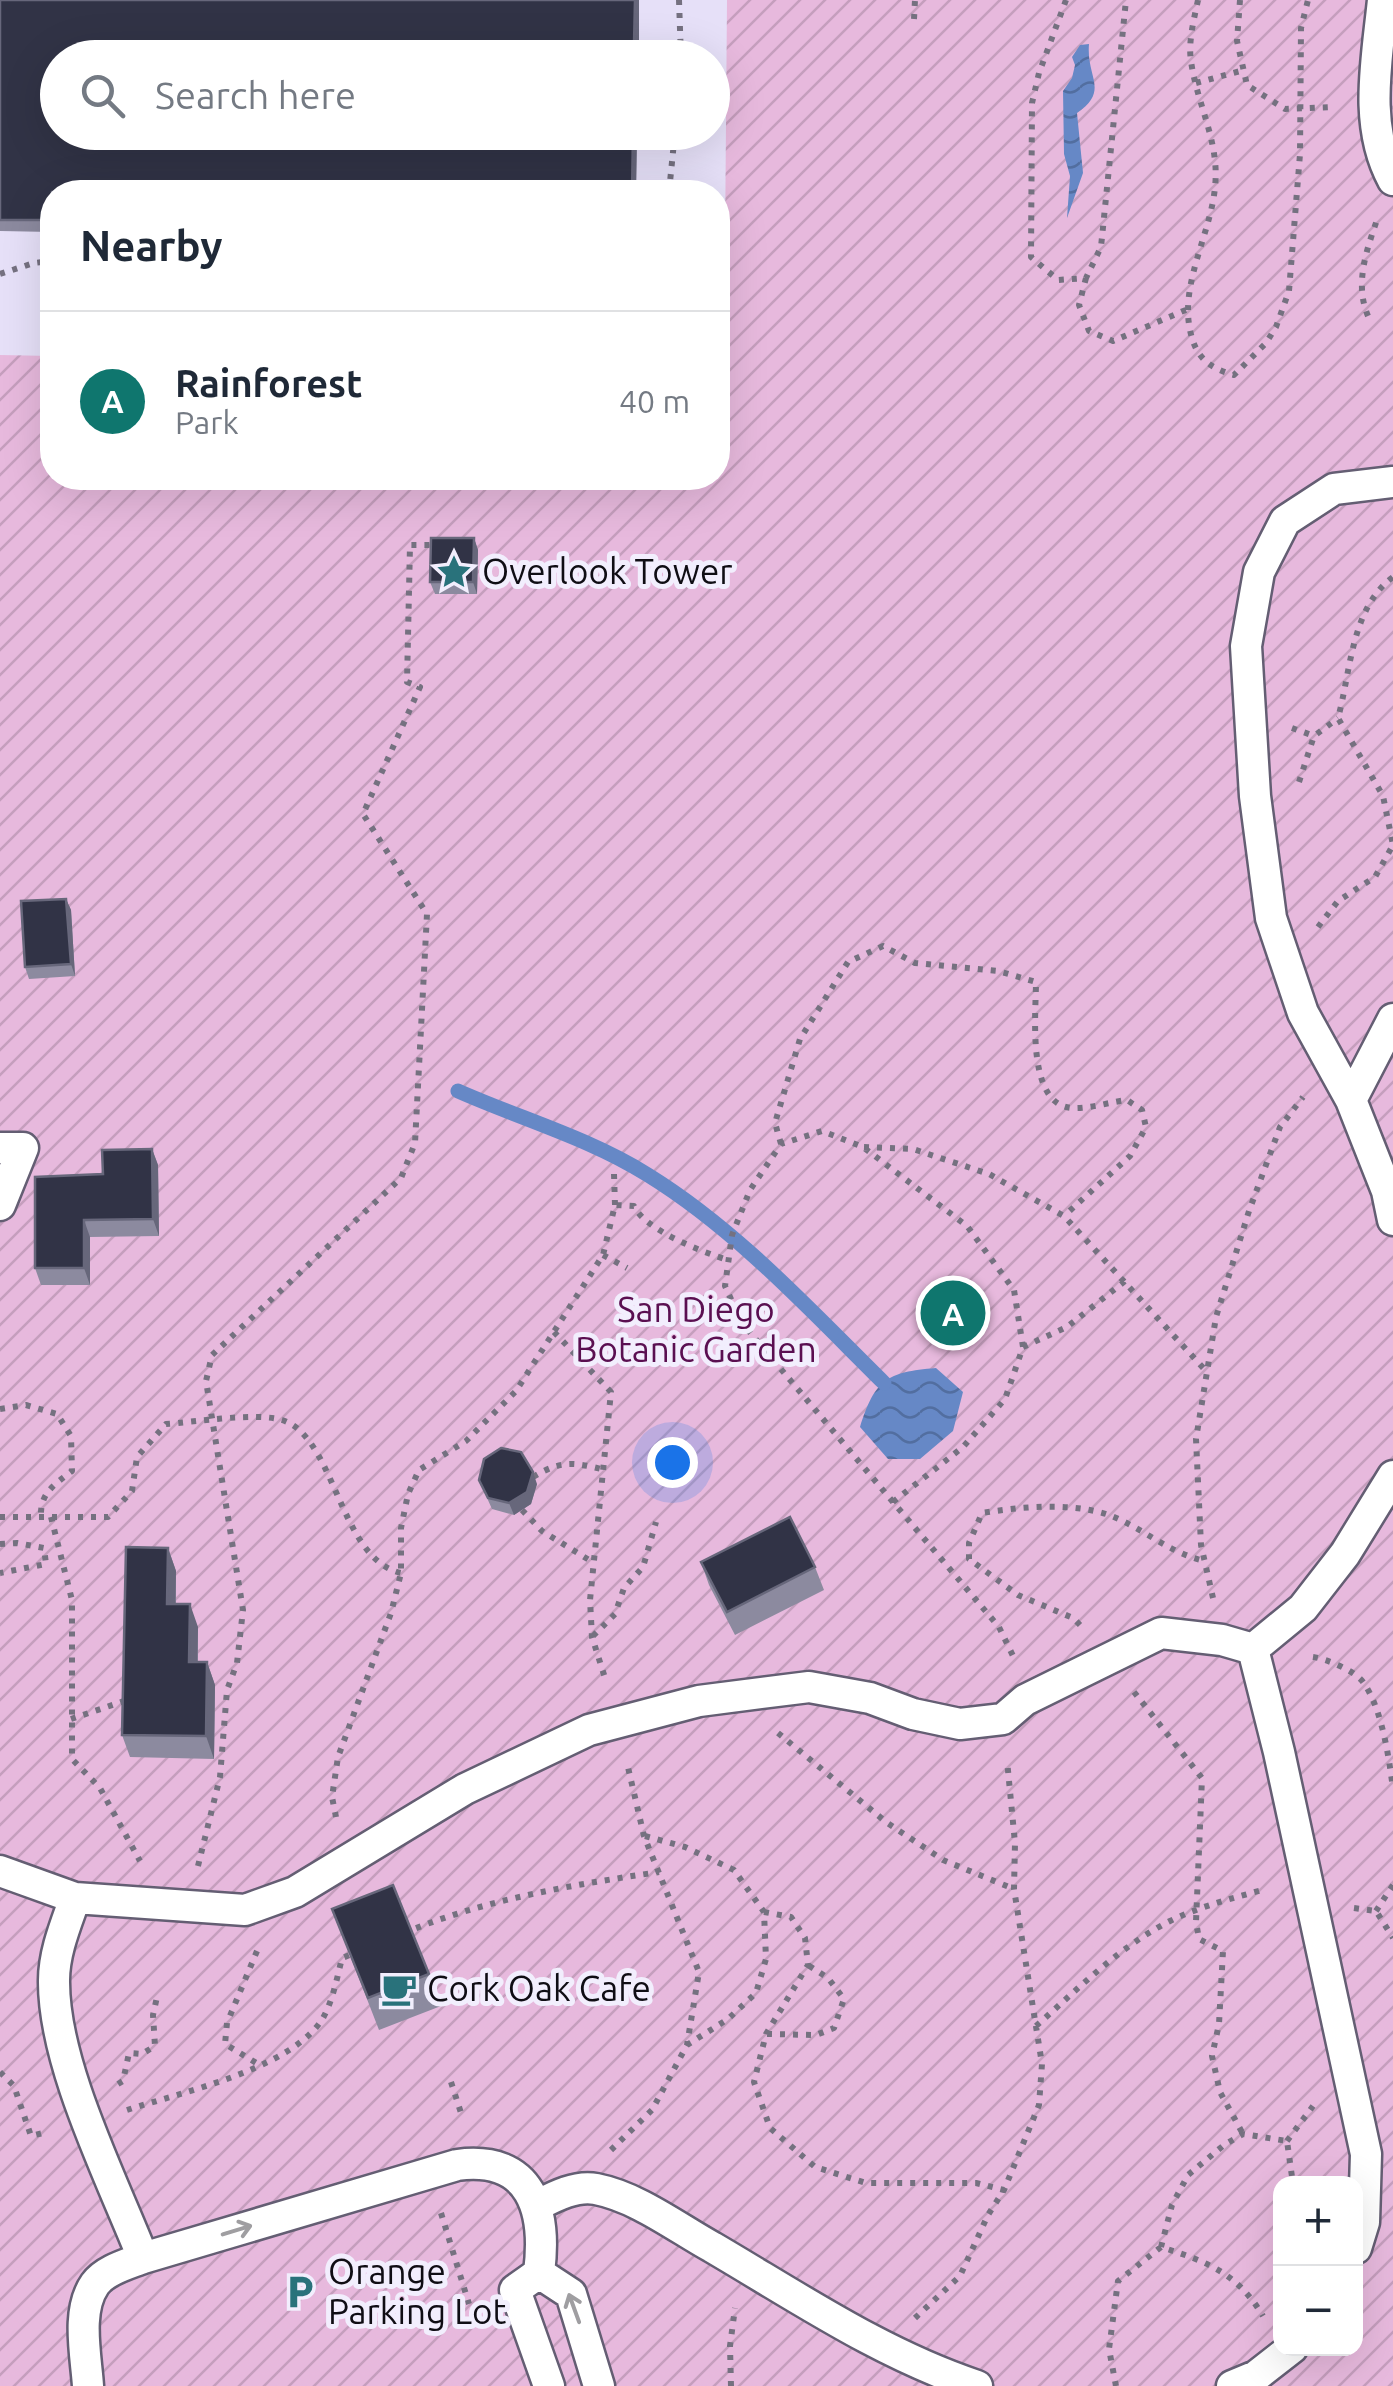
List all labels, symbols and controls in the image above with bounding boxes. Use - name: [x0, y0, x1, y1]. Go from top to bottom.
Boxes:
- search box: [40, 40, 730, 150]
- icon: search: [75, 68, 130, 123]
- text: Search here: [155, 74, 356, 116]
- text: Nearby: [80, 222, 223, 269]
- text: Rainforest: [175, 362, 362, 404]
- text: A: [101, 383, 124, 419]
- text: 40 m: [619, 383, 690, 419]
- text: Park: [175, 404, 239, 440]
- place label: Overlook Tower: [482, 551, 733, 591]
- place icon: Overlook Tower: [435, 553, 473, 591]
- pin: A: [920, 1276, 986, 1350]
- park label: San Diego Botanic Garden: [575, 1289, 817, 1369]
- your location: [647, 1437, 698, 1488]
- place label: Cork Oak Cafe: [427, 1968, 651, 2008]
- cafe icon: Cork Oak Cafe: [380, 1970, 418, 2008]
- map controls: [1273, 2176, 1363, 2356]
- button: +: [1273, 2176, 1363, 2266]
- one-way arrow: [221, 2220, 252, 2238]
- place label: Orange Parking Lot: [328, 2251, 506, 2331]
- button: −: [1273, 2266, 1363, 2356]
- parking icon: Orange Parking Lot: [281, 2273, 319, 2311]
- one-way arrow: [564, 2293, 582, 2324]

